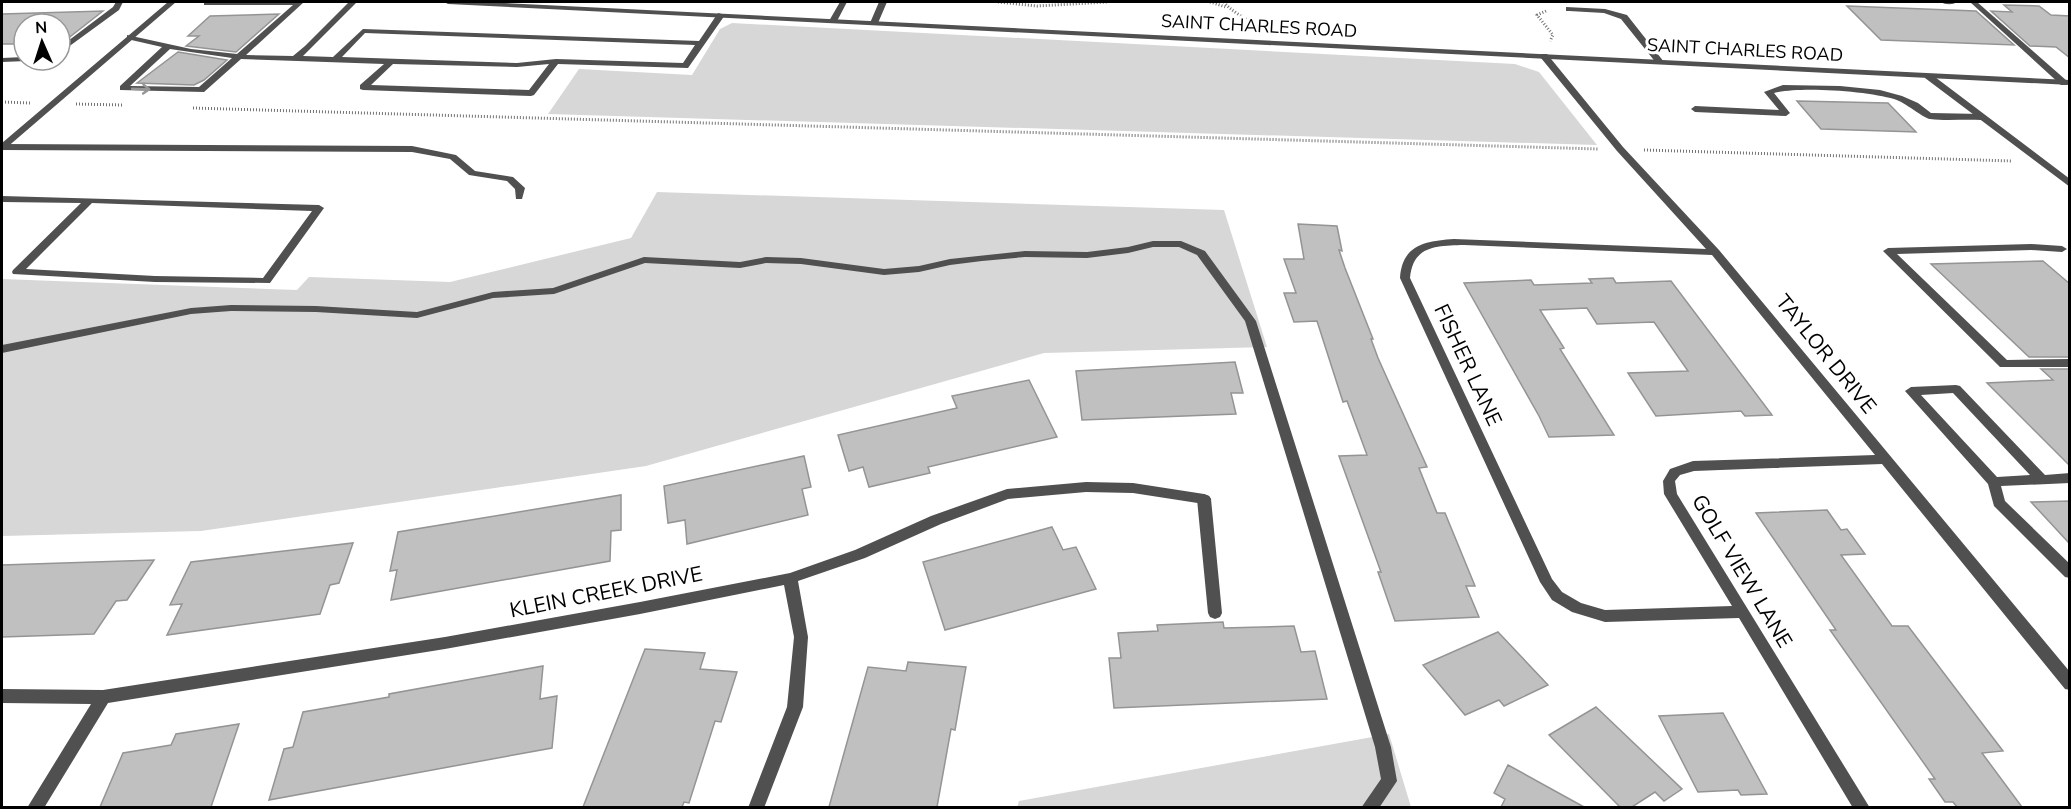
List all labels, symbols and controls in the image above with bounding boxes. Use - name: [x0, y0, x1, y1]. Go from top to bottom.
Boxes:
- street label: SAINT CHARLES ROAD: [1160, 9, 1358, 43]
- north arrow: [12, 12, 72, 72]
- text: N: [35, 17, 48, 39]
- street label: SAINT CHARLES ROAD: [1646, 33, 1844, 67]
- one-way arrow: [131, 83, 151, 94]
- street label: TAYLOR DRIVE: [1769, 289, 1883, 419]
- street label: FISHER LANE: [1428, 299, 1508, 431]
- street label: GOLF VIEW LANE: [1685, 489, 1799, 653]
- street label: KLEIN CREEK DRIVE: [507, 560, 705, 624]

